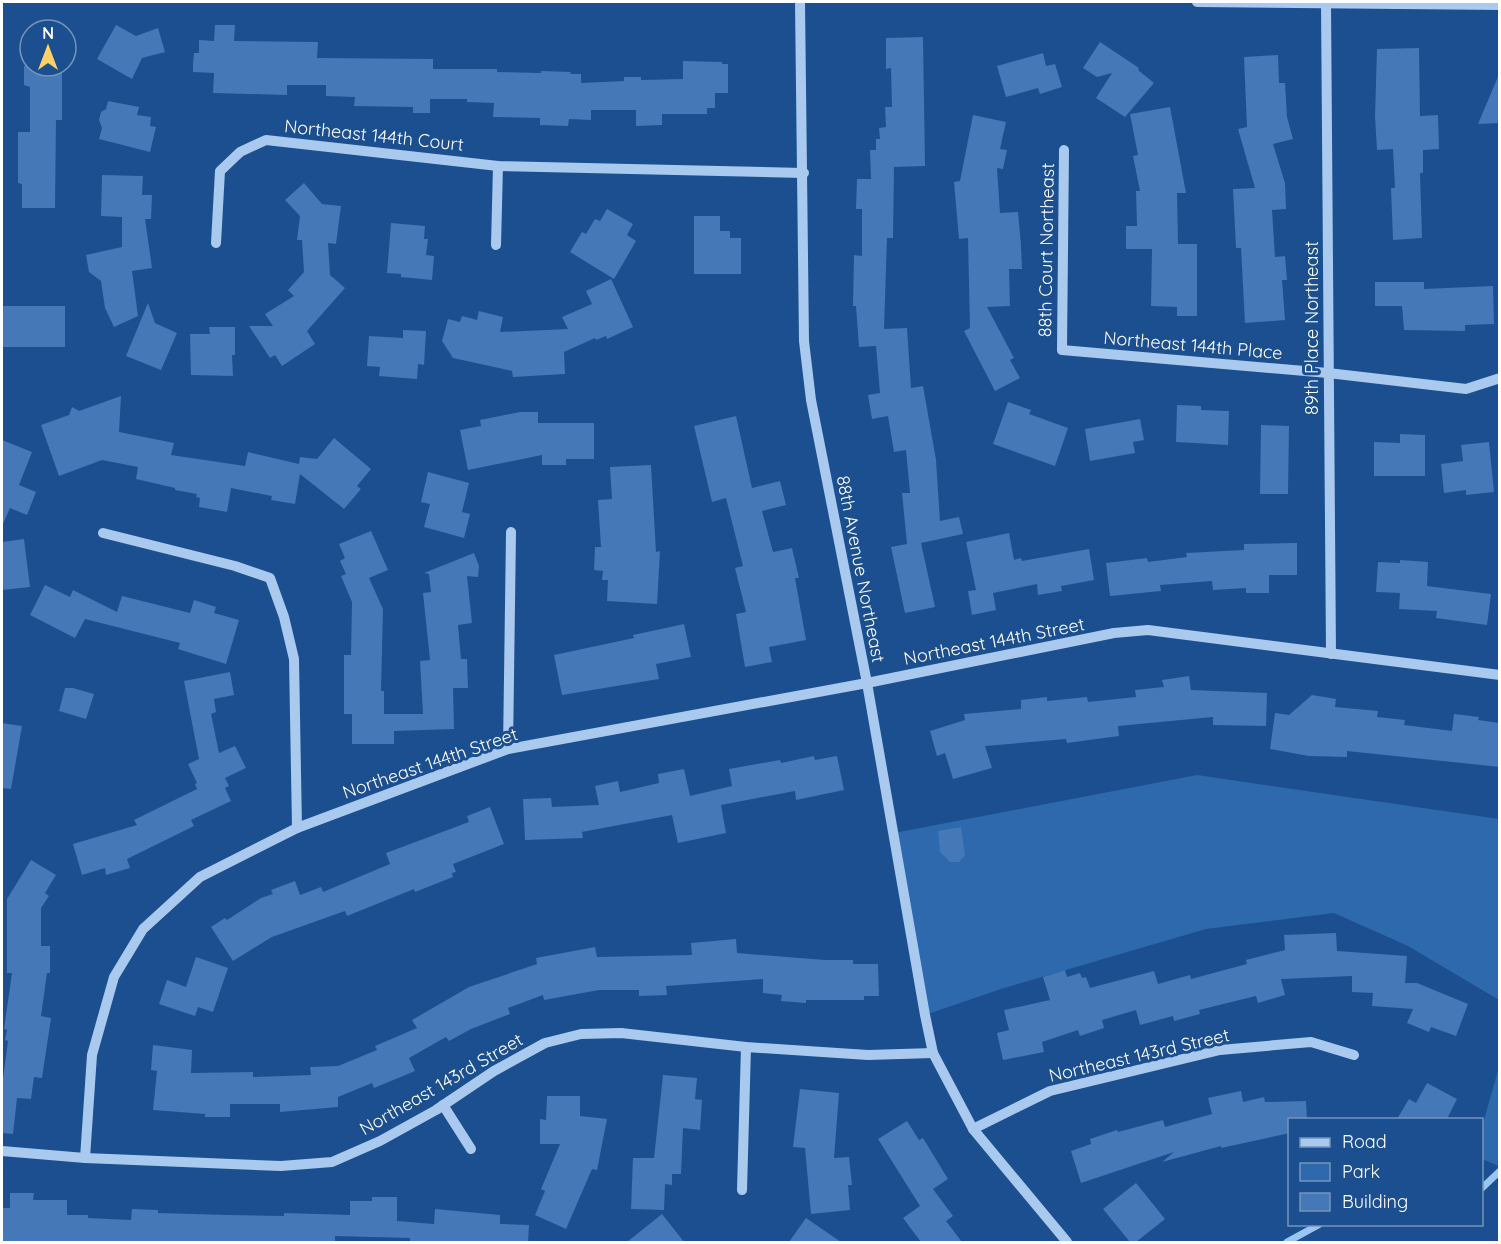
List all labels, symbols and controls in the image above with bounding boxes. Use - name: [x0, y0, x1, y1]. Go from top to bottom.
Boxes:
- north arrow: [18, 18, 78, 78]
- text: N: [42, 23, 54, 43]
- street label: Northeast 144th Court: [283, 114, 465, 156]
- street label: 88th Court Northeast: [1033, 163, 1059, 337]
- street label: 89th Place Northeast: [1300, 241, 1323, 415]
- street label: Northeast 144th Place: [1102, 326, 1284, 364]
- street label: 88th Avenue Northeast: [832, 474, 890, 664]
- street label: Northeast 144th Street: [902, 612, 1086, 670]
- street label: Northeast 144th Street: [339, 722, 521, 804]
- street label: Northeast 143rd Street: [1046, 1023, 1232, 1087]
- street label: Northeast 143rd Street: [355, 1028, 527, 1140]
- legend: [1288, 1118, 1483, 1226]
- text: Road: [1342, 1130, 1387, 1153]
- text: Park: [1342, 1160, 1380, 1183]
- text: Building: [1342, 1190, 1408, 1213]

